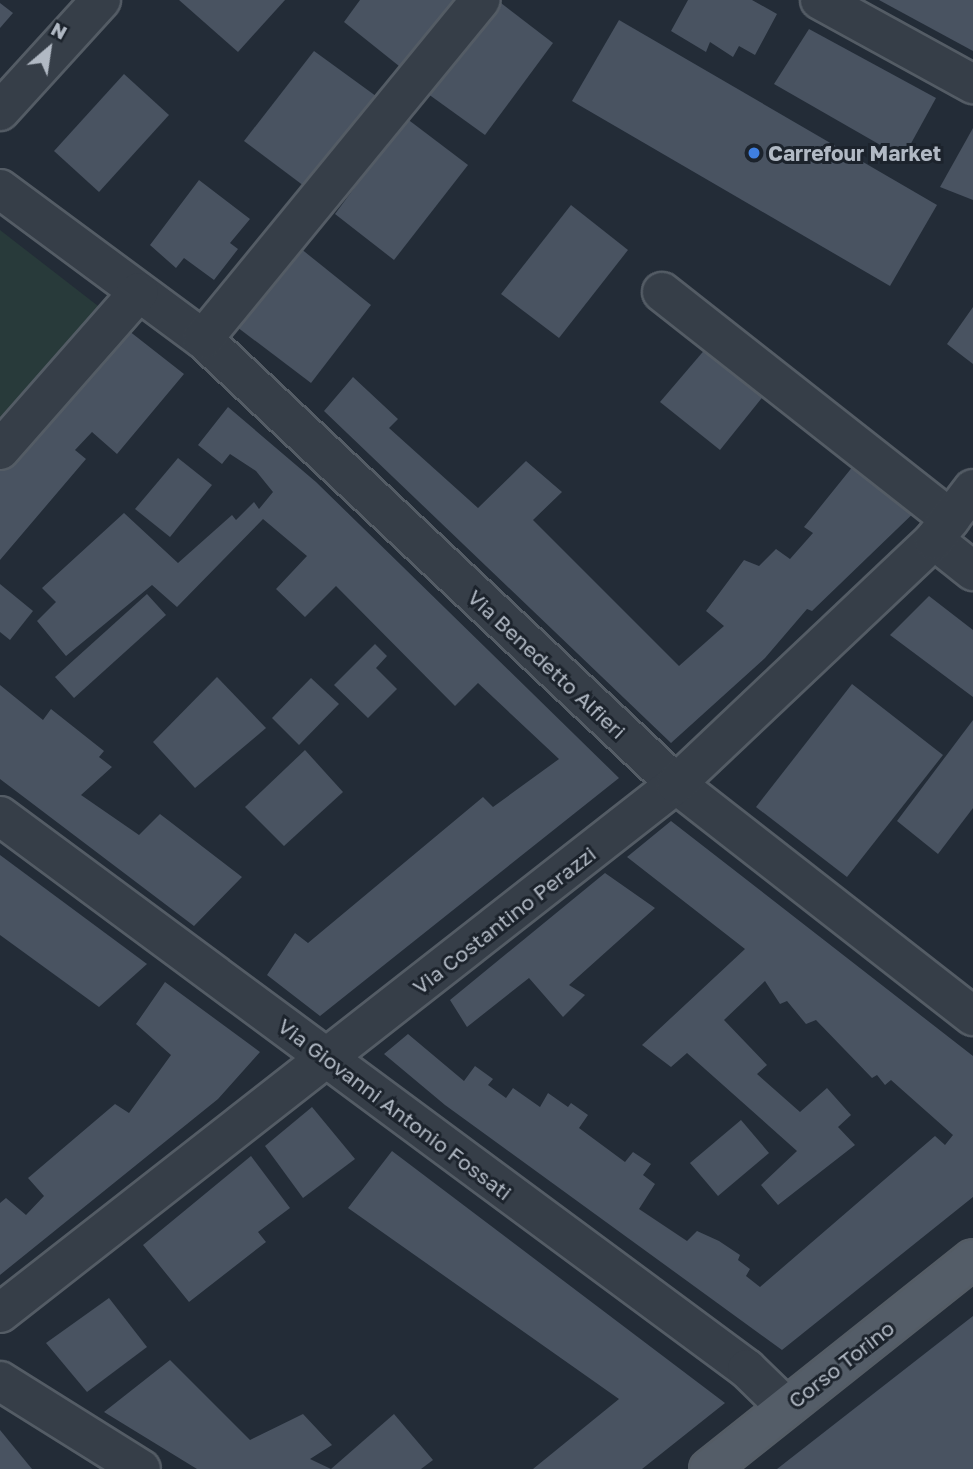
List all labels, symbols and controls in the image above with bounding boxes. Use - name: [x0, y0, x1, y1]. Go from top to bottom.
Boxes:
- north arrow: [14, 14, 84, 84]
- text: N: [48, 17, 71, 44]
- place label: Carrefour Market: [768, 140, 941, 166]
- marker: Carrefour Market: [746, 145, 762, 161]
- street label: Via Benedetto Alfieri: [463, 584, 631, 744]
- street label: Via Costantino Perazzi: [407, 841, 601, 999]
- street label: Via Giovanni Antonio Fossati: [273, 1013, 517, 1205]
- street label: Corso Torino: [783, 1315, 899, 1413]

